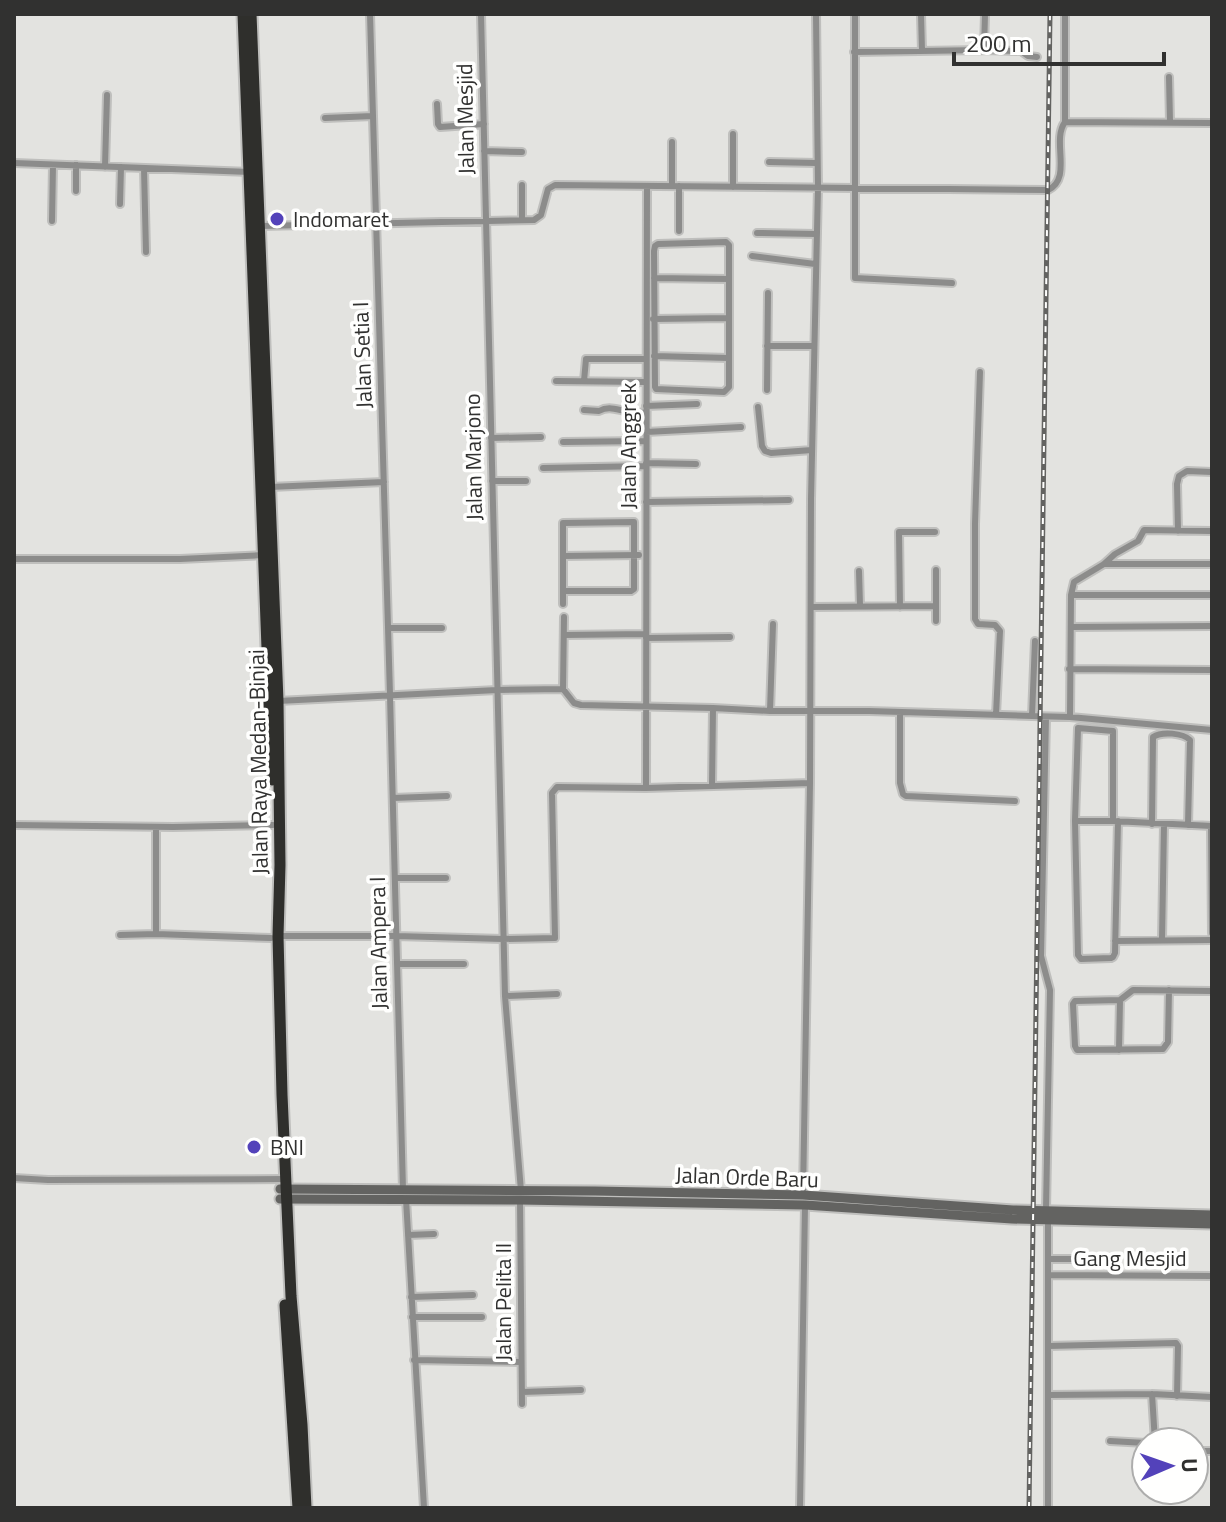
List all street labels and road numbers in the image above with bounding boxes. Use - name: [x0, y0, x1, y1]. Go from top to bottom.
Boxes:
- street label: Jalan Mesjid: [447, 63, 483, 175]
- street label: Jalan Setia I: [343, 301, 381, 409]
- street label: Jalan Anggrek: [611, 382, 645, 509]
- street label: Jalan Marjono: [455, 393, 491, 521]
- street label: Jalan Raya Medan-Binjai: [239, 649, 277, 875]
- street label: Jalan Ampera I: [360, 876, 396, 1010]
- street label: Jalan Orde Baru: [675, 1158, 819, 1196]
- street label: Gang Mesjid: [1073, 1241, 1187, 1275]
- street label: Jalan Pelita II: [486, 1243, 520, 1361]

